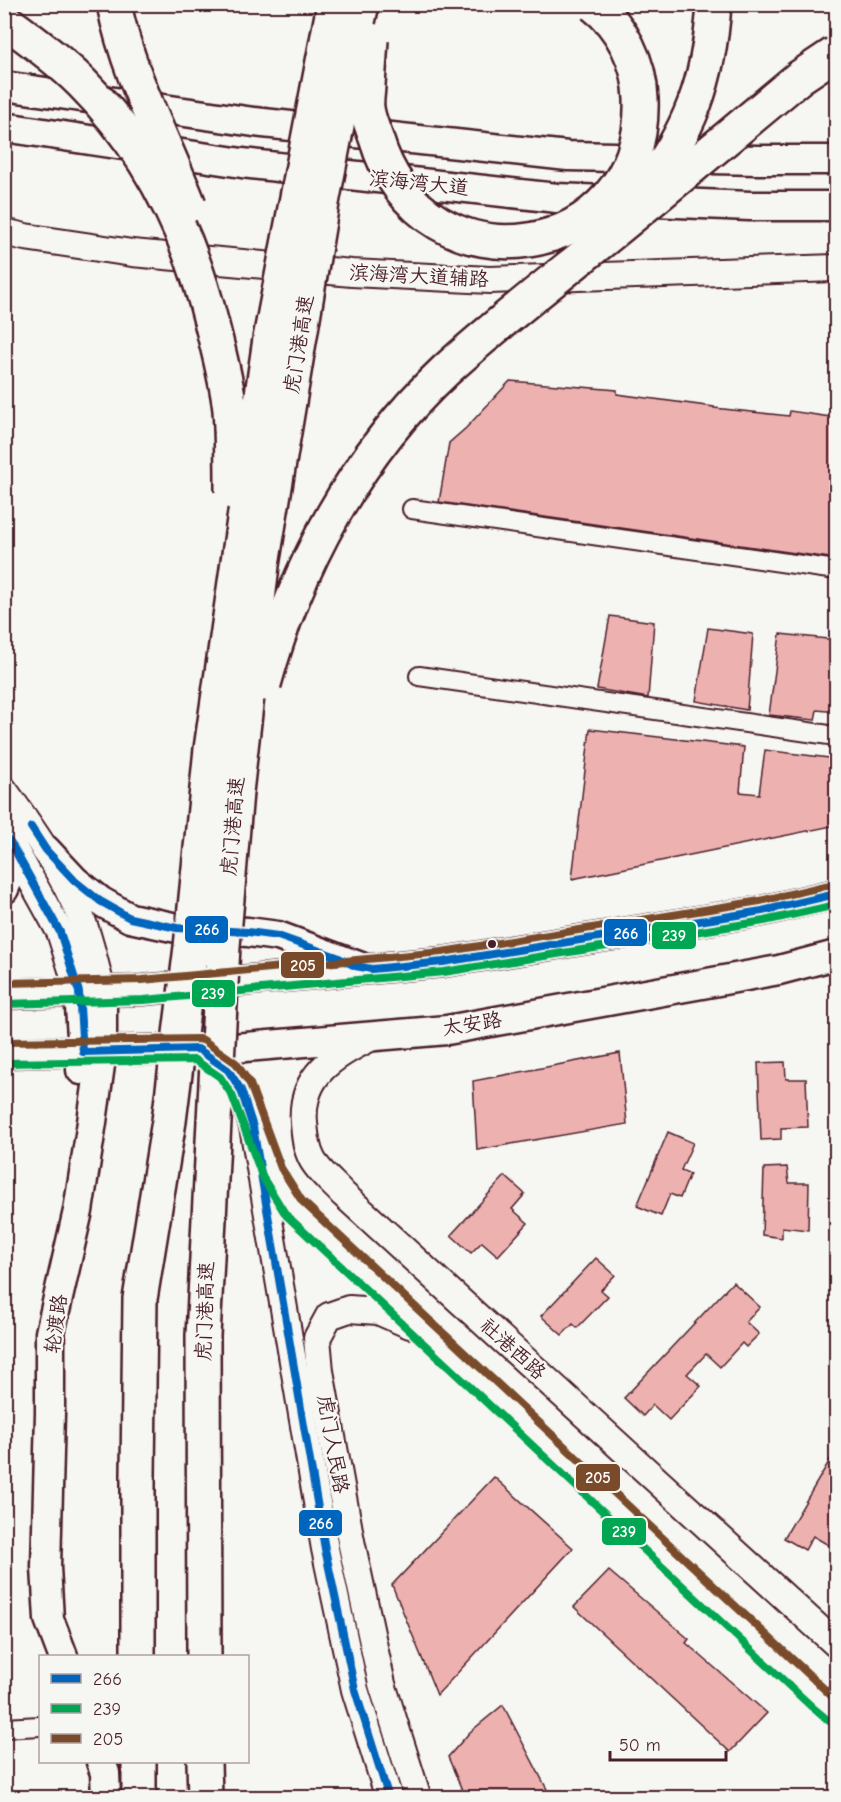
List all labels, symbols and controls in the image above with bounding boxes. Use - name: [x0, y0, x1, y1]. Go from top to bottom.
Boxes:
- street label: 滨海湾大道: [368, 166, 470, 200]
- street label: 滨海湾大道辅路: [348, 261, 491, 291]
- street label: 虎门港高速: [280, 293, 318, 395]
- street label: 虎门港高速: [217, 775, 249, 877]
- line badge: 266: [184, 915, 229, 944]
- line badge: 266: [603, 918, 648, 947]
- text: 266: [195, 921, 219, 939]
- line badge: 239: [651, 921, 697, 950]
- text: 266: [614, 925, 638, 943]
- text: 239: [662, 927, 686, 945]
- unlabelled marker: [486, 938, 498, 950]
- line badge: 205: [280, 951, 325, 979]
- text: 205: [290, 957, 316, 975]
- line badge: 239: [191, 979, 236, 1008]
- text: 239: [201, 985, 225, 1003]
- street label: 太安路: [441, 1008, 504, 1040]
- street label: 虎门港高速: [192, 1261, 218, 1361]
- street label: 轮渡路: [40, 1292, 72, 1355]
- street label: 社港西路: [476, 1314, 551, 1385]
- street label: 虎门人民路: [313, 1393, 353, 1496]
- line badge: 205: [575, 1463, 621, 1492]
- text: 205: [585, 1469, 611, 1487]
- line badge: 266: [298, 1509, 343, 1537]
- text: 266: [309, 1515, 333, 1533]
- line badge: 239: [601, 1517, 647, 1546]
- text: 239: [612, 1523, 636, 1541]
- legend: [39, 1655, 249, 1763]
- text: 266: [93, 1669, 122, 1690]
- text: 239: [93, 1699, 121, 1720]
- scale bar: [610, 1724, 726, 1762]
- text: 205: [93, 1729, 123, 1750]
- text: 50 m: [619, 1735, 661, 1756]

